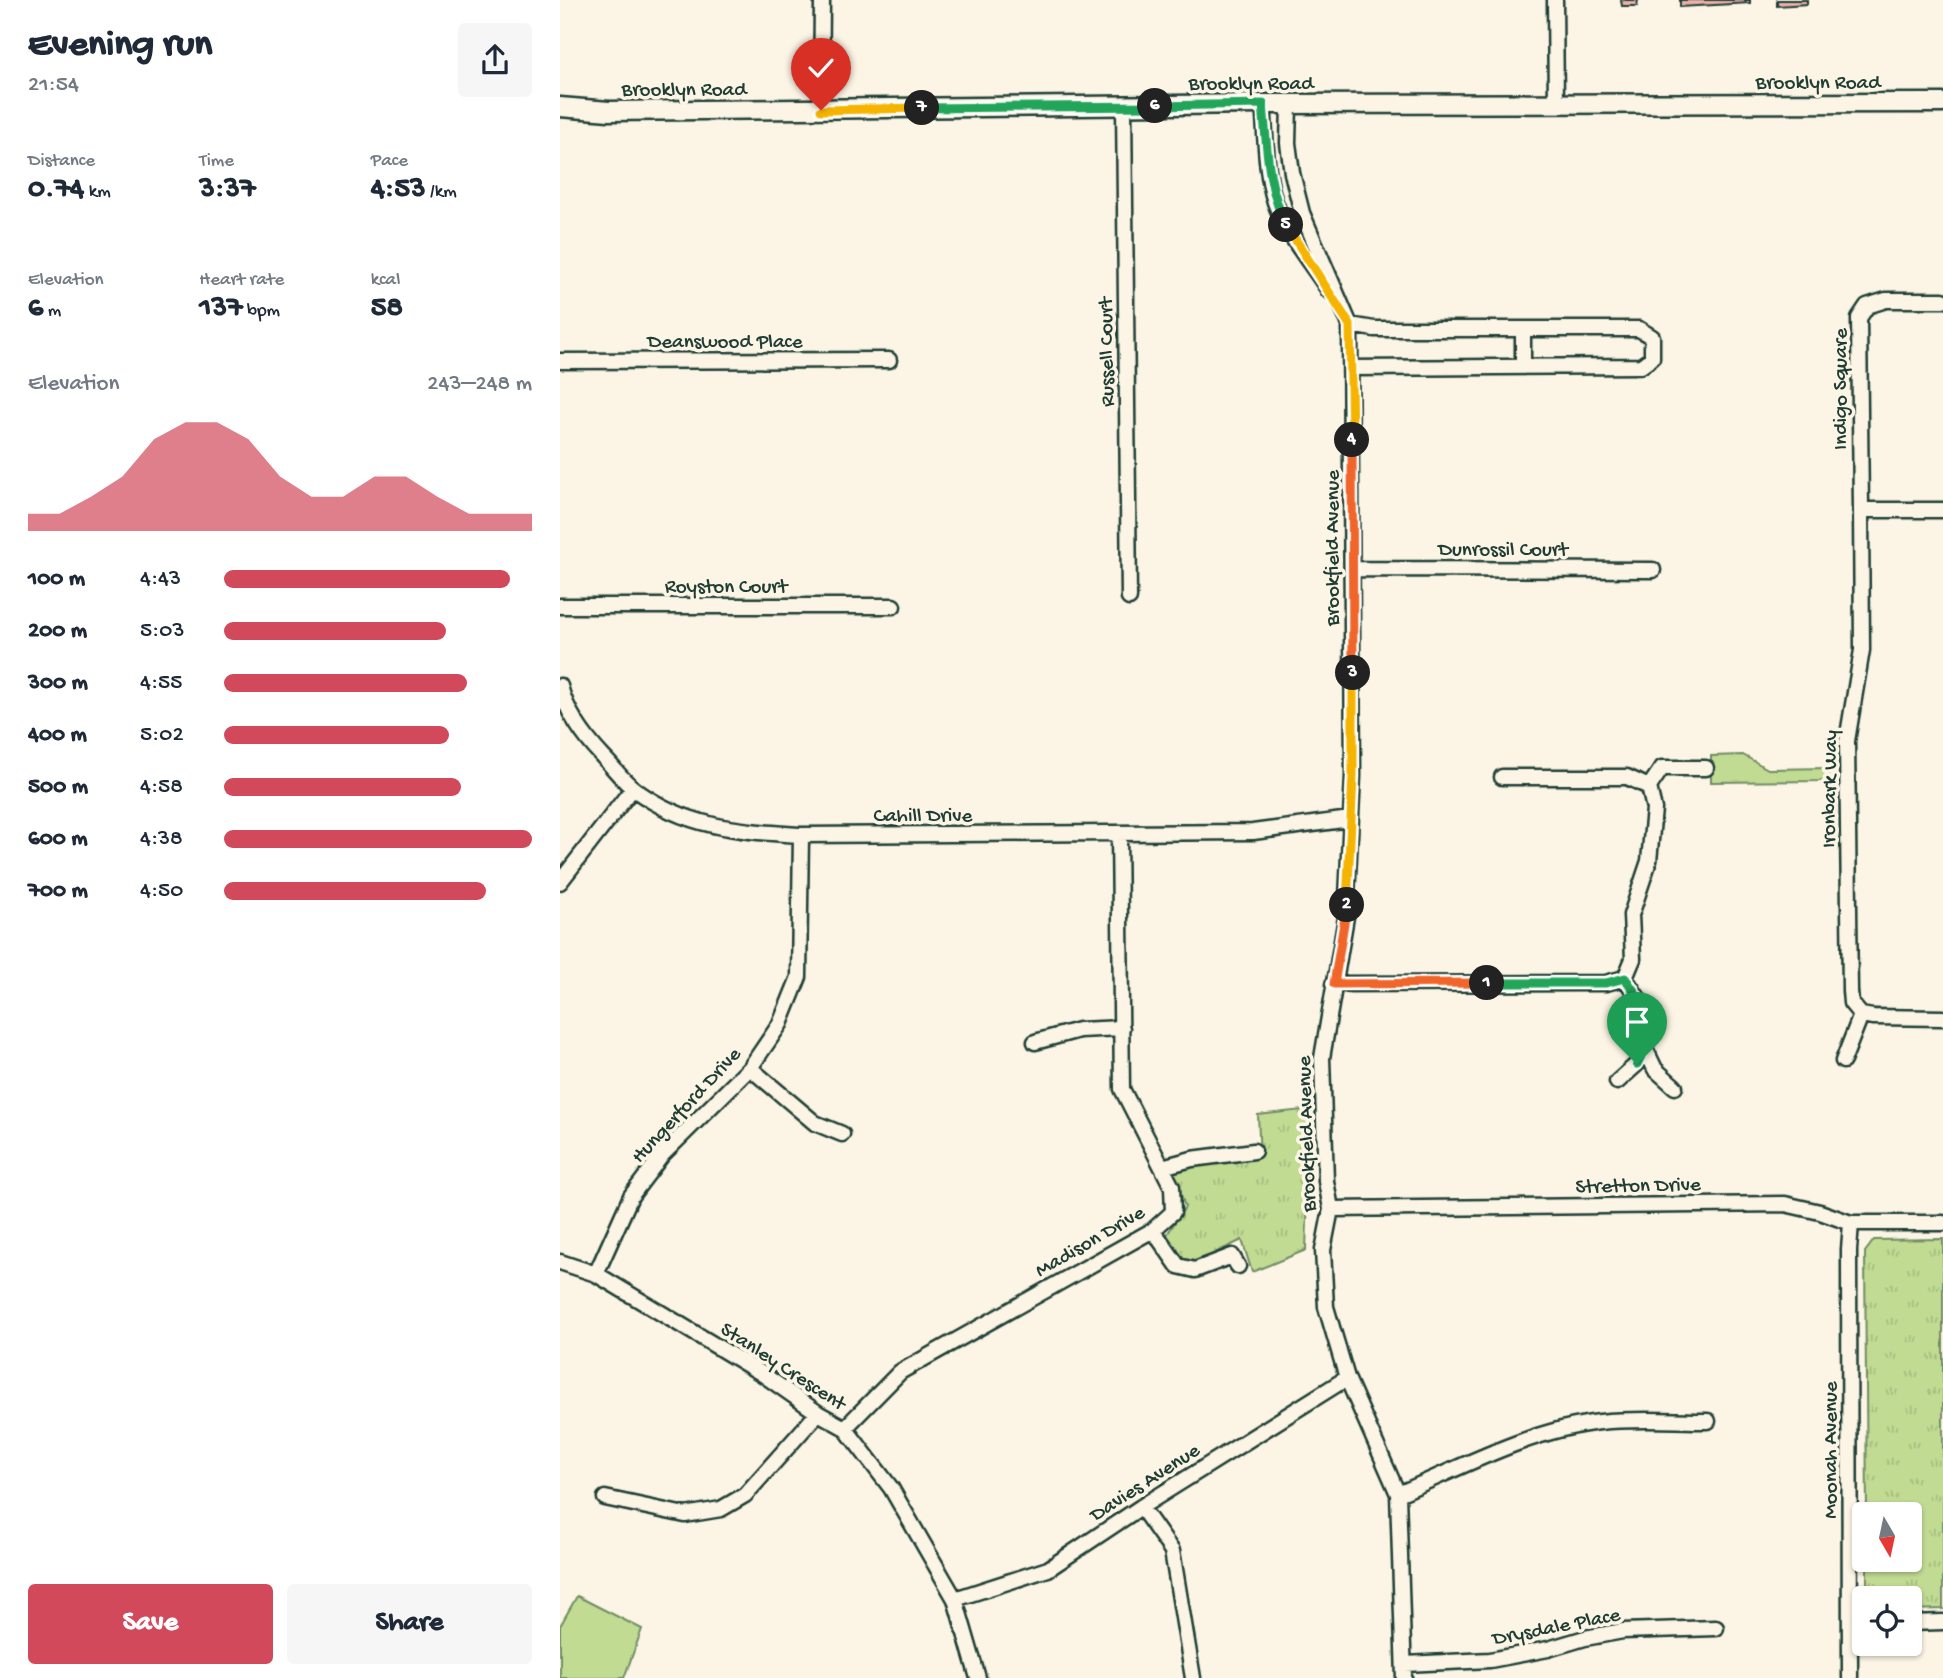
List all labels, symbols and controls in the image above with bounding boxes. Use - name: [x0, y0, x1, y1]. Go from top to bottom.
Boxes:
- button: share: [458, 23, 532, 97]
- text: Evening run: [28, 24, 212, 68]
- pin: [791, 38, 851, 110]
- icon: check: [802, 49, 840, 87]
- text: 21:54: [28, 72, 79, 99]
- street label: Brooklyn Road: [1754, 72, 1882, 97]
- street label: Brooklyn Road: [1187, 73, 1315, 98]
- street label: Brooklyn Road: [620, 79, 748, 104]
- pin: 6: [1138, 88, 1172, 124]
- pin: 7: [904, 90, 940, 126]
- text: 6: [1150, 94, 1159, 117]
- text: 7: [917, 96, 926, 119]
- text: Distance: [28, 150, 95, 173]
- text: Time: [199, 150, 234, 173]
- text: Pace: [371, 150, 408, 173]
- text: 0.74: [28, 173, 84, 208]
- text: 3:37: [199, 173, 256, 208]
- text: 4:53: [371, 173, 426, 208]
- text: km: [84, 181, 111, 204]
- text: /km: [426, 181, 457, 204]
- pin: 5: [1268, 208, 1304, 243]
- text: 5: [1281, 213, 1291, 236]
- text: Elevation: [28, 269, 104, 292]
- text: Heart rate: [199, 269, 284, 292]
- text: kcal: [371, 269, 400, 292]
- text: 6: [28, 292, 43, 327]
- text: 137: [199, 292, 243, 327]
- text: 58: [371, 292, 403, 327]
- street label: Russell Court: [1095, 295, 1122, 407]
- text: m: [43, 300, 61, 323]
- text: bpm: [243, 300, 280, 323]
- street label: Indigo Square: [1830, 327, 1855, 450]
- street label: Deanswood Place: [645, 331, 804, 356]
- text: Elevation: [28, 371, 119, 398]
- text: 243–248 m: [427, 371, 532, 398]
- pin: 4: [1334, 422, 1370, 458]
- text: 4: [1347, 428, 1356, 451]
- street label: Brookfield Avenue: [1322, 469, 1347, 627]
- street label: Dunrossil Court: [1436, 539, 1570, 564]
- text: 100 m: [28, 566, 85, 593]
- text: 4:43: [140, 566, 181, 593]
- street label: Royston Court: [665, 576, 790, 601]
- text: 200 m: [28, 618, 87, 645]
- text: 5:03: [140, 618, 184, 645]
- pin: 3: [1336, 656, 1370, 690]
- text: 3: [1348, 661, 1357, 684]
- text: 300 m: [28, 670, 88, 697]
- text: 4:55: [140, 670, 182, 697]
- text: 400 m: [28, 722, 87, 749]
- text: 5:02: [140, 722, 184, 749]
- street label: Ironbark Way: [1818, 730, 1845, 848]
- text: 500 m: [28, 774, 88, 801]
- text: 4:58: [140, 774, 183, 801]
- street label: Cahill Drive: [874, 805, 974, 830]
- text: 600 m: [28, 826, 88, 853]
- text: 4:38: [140, 826, 183, 853]
- text: 700 m: [28, 878, 88, 905]
- text: 4:50: [140, 878, 183, 905]
- pin: 2: [1330, 888, 1364, 922]
- text: 2: [1342, 893, 1351, 916]
- pin: 1: [1469, 965, 1504, 1000]
- text: 1: [1483, 971, 1490, 994]
- pin: [1607, 992, 1667, 1064]
- icon: arrive: [1618, 1003, 1656, 1041]
- street label: Hungerford Drive: [627, 1042, 749, 1170]
- street label: Brookfield Avenue: [1293, 1054, 1324, 1213]
- street label: Stretton Drive: [1575, 1174, 1702, 1201]
- street label: Madison Drive: [1031, 1201, 1151, 1284]
- street label: Stanley Crescent: [715, 1318, 852, 1419]
- street label: Moonah Avenue: [1820, 1380, 1845, 1519]
- street label: Davies Avenue: [1085, 1439, 1206, 1530]
- north arrow: [1852, 1502, 1922, 1572]
- map controls: [1852, 1502, 1922, 1656]
- button: Save: [28, 1584, 273, 1664]
- button: Share: [287, 1584, 532, 1664]
- button: locate: [1852, 1586, 1922, 1656]
- street label: Drysdale Place: [1489, 1604, 1624, 1653]

